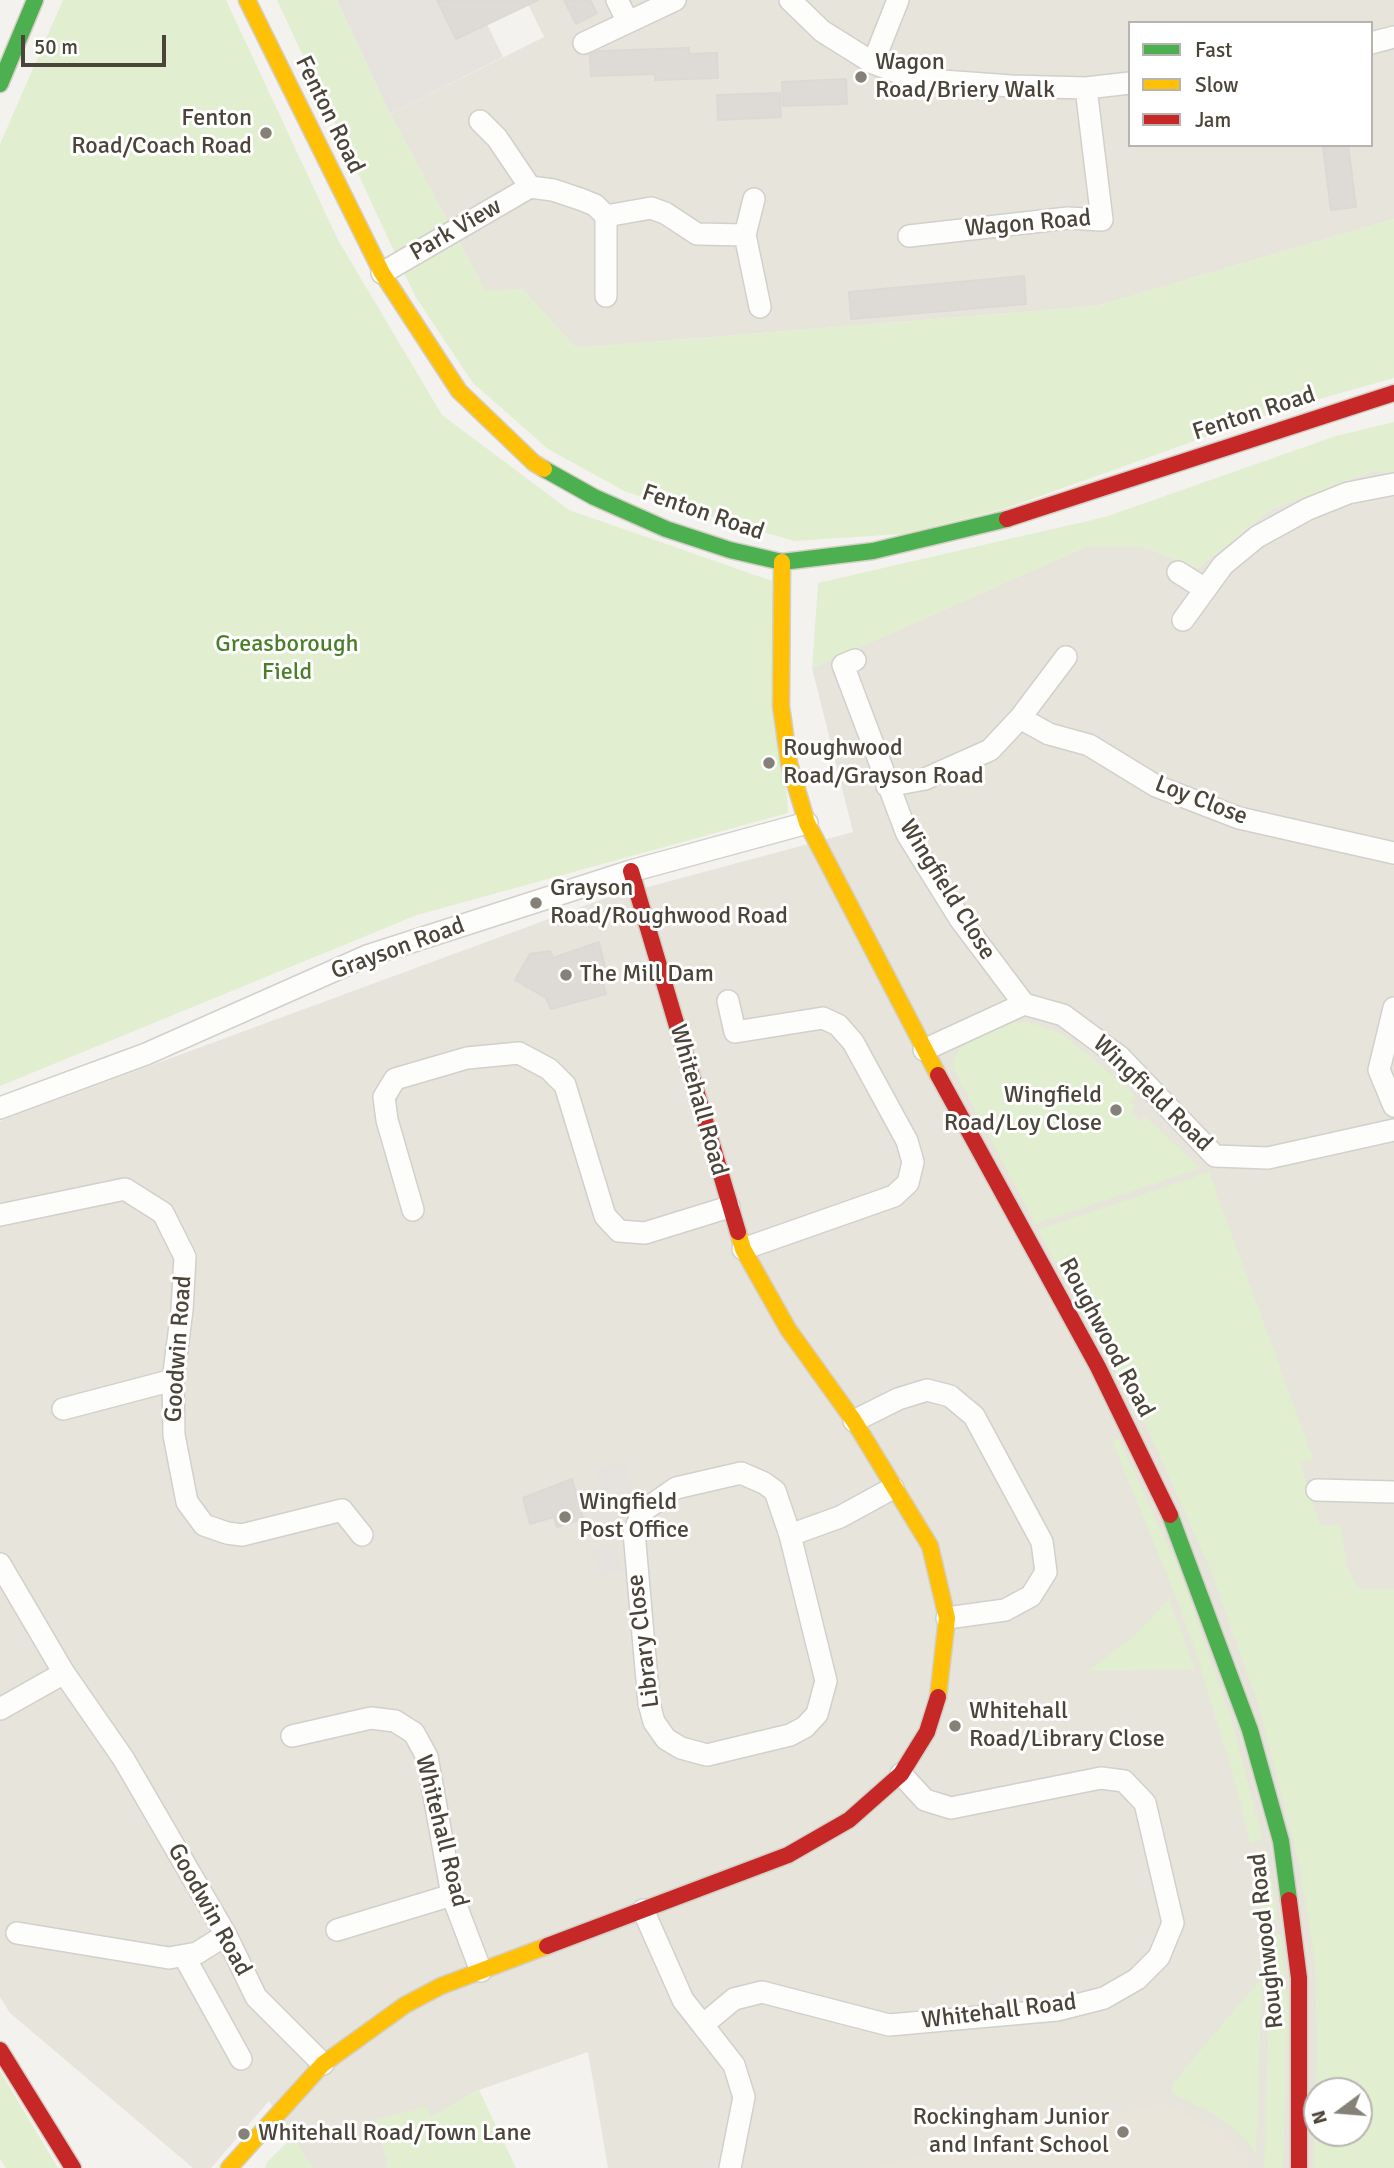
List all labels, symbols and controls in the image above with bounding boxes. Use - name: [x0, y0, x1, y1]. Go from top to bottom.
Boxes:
- scale bar: [24, 21, 170, 65]
- legend: [1128, 21, 1373, 147]
- text: 50 m: [34, 34, 78, 60]
- text: Fast: [1195, 37, 1232, 63]
- place label: Wagon Road/Briery Walk: [875, 49, 1055, 105]
- street label: Fenton Road: [288, 51, 370, 179]
- marker: Wagon Road/Briery Walk: [853, 69, 869, 85]
- text: Slow: [1195, 72, 1239, 98]
- place label: Fenton Road/Coach Road: [71, 105, 252, 161]
- text: Jam: [1195, 107, 1231, 133]
- marker: Fenton Road/Coach Road: [258, 125, 274, 141]
- street label: Park View: [405, 192, 507, 268]
- street label: Wagon Road: [964, 204, 1092, 244]
- street label: Fenton Road: [1189, 381, 1319, 447]
- street label: Fenton Road: [638, 479, 768, 547]
- park label: Greasborough Field: [215, 631, 359, 687]
- place label: Roughwood Road/Grayson Road: [783, 735, 984, 791]
- marker: Roughwood Road/Grayson Road: [761, 755, 777, 771]
- street label: Loy Close: [1151, 770, 1251, 832]
- street label: Wingfield Close: [892, 815, 1002, 965]
- place label: Grayson Road/Roughwood Road: [550, 875, 788, 931]
- marker: Grayson Road/Roughwood Road: [528, 895, 544, 911]
- street label: Grayson Road: [327, 912, 469, 986]
- place label: The Mill Dam: [580, 961, 714, 989]
- marker: The Mill Dam: [558, 967, 574, 983]
- street label: Whitehall Road: [663, 1021, 733, 1179]
- street label: Wingfield Road: [1086, 1030, 1218, 1158]
- place label: Wingfield Road/Loy Close: [944, 1082, 1102, 1138]
- marker: Wingfield Road/Loy Close: [1108, 1102, 1124, 1118]
- street label: Roughwood Road: [1052, 1253, 1160, 1423]
- street label: Goodwin Road: [160, 1275, 198, 1423]
- place label: Wingfield Post Office: [579, 1489, 689, 1545]
- marker: Wingfield Post Office: [557, 1509, 573, 1525]
- street label: Library Close: [622, 1573, 666, 1709]
- place label: Whitehall Road/Library Close: [969, 1698, 1165, 1754]
- marker: Whitehall Road/Library Close: [947, 1718, 963, 1734]
- street label: Whitehall Road: [408, 1752, 474, 1910]
- street label: Goodwin Road: [161, 1839, 257, 1981]
- street label: Roughwood Road: [1243, 1852, 1291, 2030]
- street label: Whitehall Road: [920, 1988, 1078, 2036]
- north arrow: [1303, 2077, 1373, 2147]
- place label: Rockingham Junior and Infant School: [913, 2104, 1109, 2160]
- text: N: [1306, 2108, 1333, 2127]
- place label: Whitehall Road/Town Lane: [258, 2120, 532, 2148]
- marker: Rockingham Junior and Infant School: [1115, 2124, 1131, 2140]
- marker: Whitehall Road/Town Lane: [236, 2126, 252, 2142]

